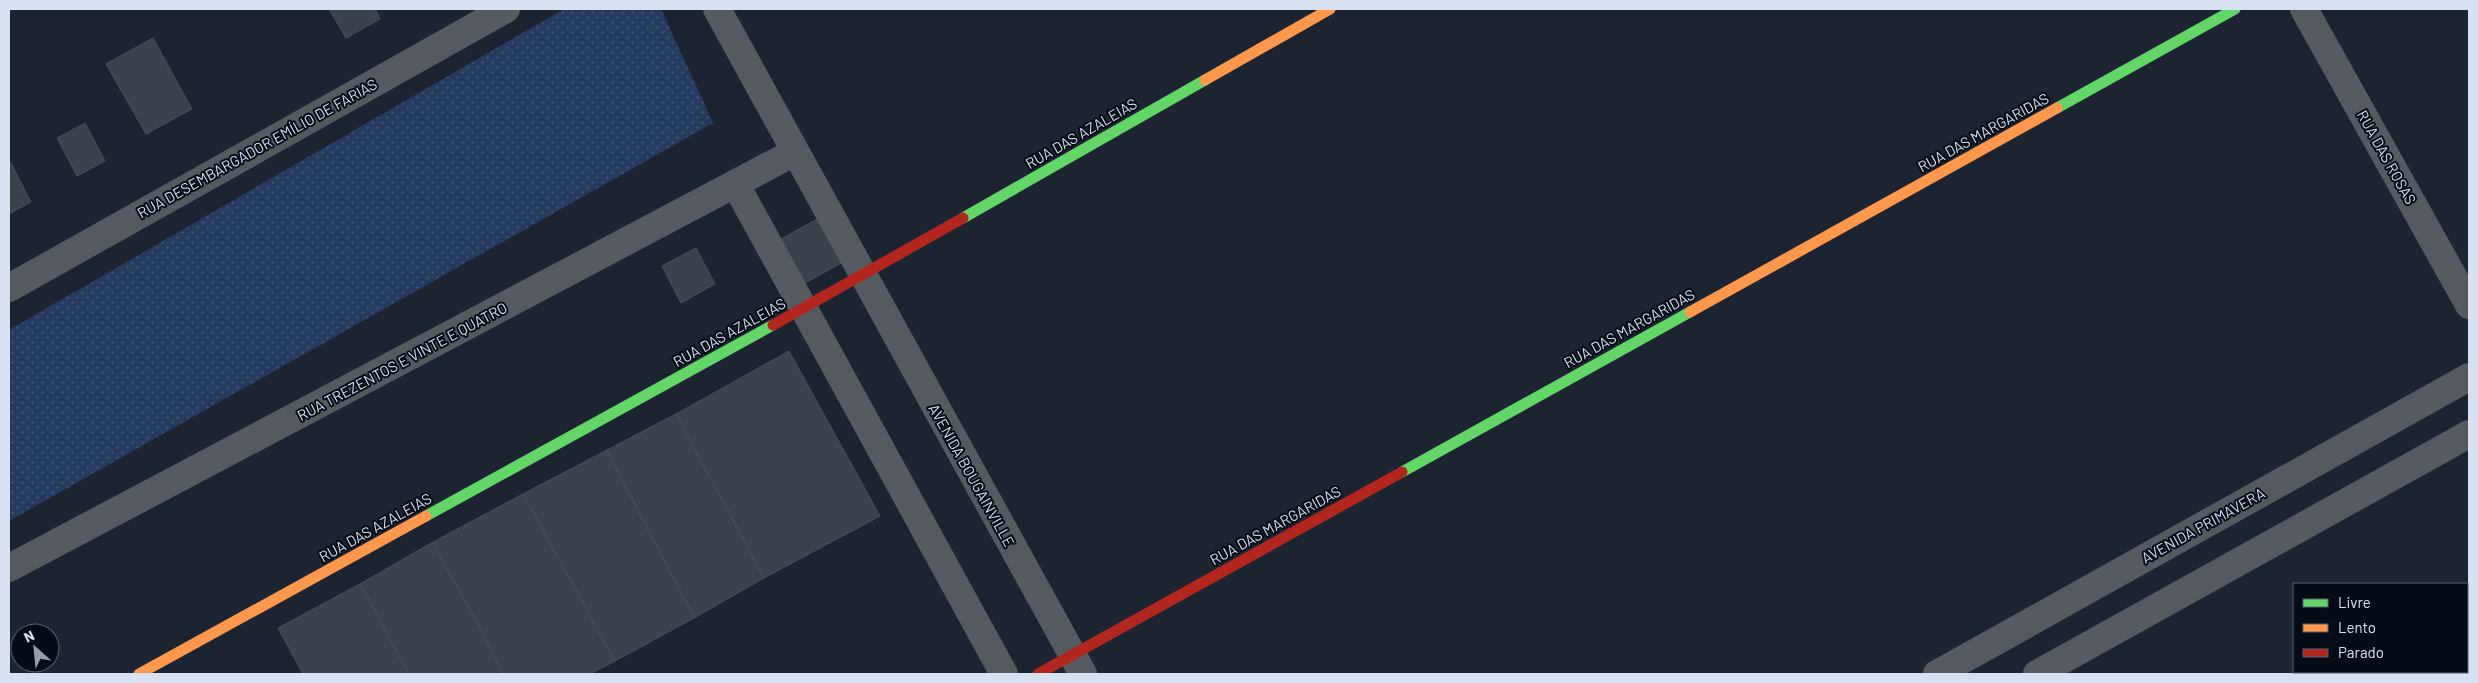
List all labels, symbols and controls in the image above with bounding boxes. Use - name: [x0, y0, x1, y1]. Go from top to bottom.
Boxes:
- street label: RUA DESEMBARGADOR EMÍLIO DE FARIAS: [134, 74, 380, 222]
- street label: RUA DAS MARGARIDAS: [1914, 89, 2052, 175]
- street label: RUA DAS AZALEIAS: [1022, 94, 1140, 172]
- street label: RUA DAS ROSAS: [2354, 107, 2420, 207]
- street label: RUA DAS MARGARIDAS: [1560, 285, 1698, 371]
- street label: RUA DAS AZALEIAS: [670, 294, 788, 370]
- street label: RUA TREZENTOS E VINTE E QUATRO: [294, 298, 510, 424]
- street label: AVENIDA BOUGAINVILLE: [925, 400, 1019, 550]
- street label: RUA DAS MARGARIDAS: [1206, 482, 1344, 568]
- street label: AVENIDA PRIMAVERA: [2138, 483, 2268, 567]
- street label: RUA DAS AZALEIAS: [316, 489, 434, 565]
- legend: [2293, 583, 2468, 673]
- text: Livre: [2338, 593, 2371, 611]
- text: Lento: [2338, 618, 2376, 636]
- north arrow: [10, 623, 60, 673]
- text: N: [21, 626, 37, 646]
- text: Parado: [2338, 643, 2384, 661]

